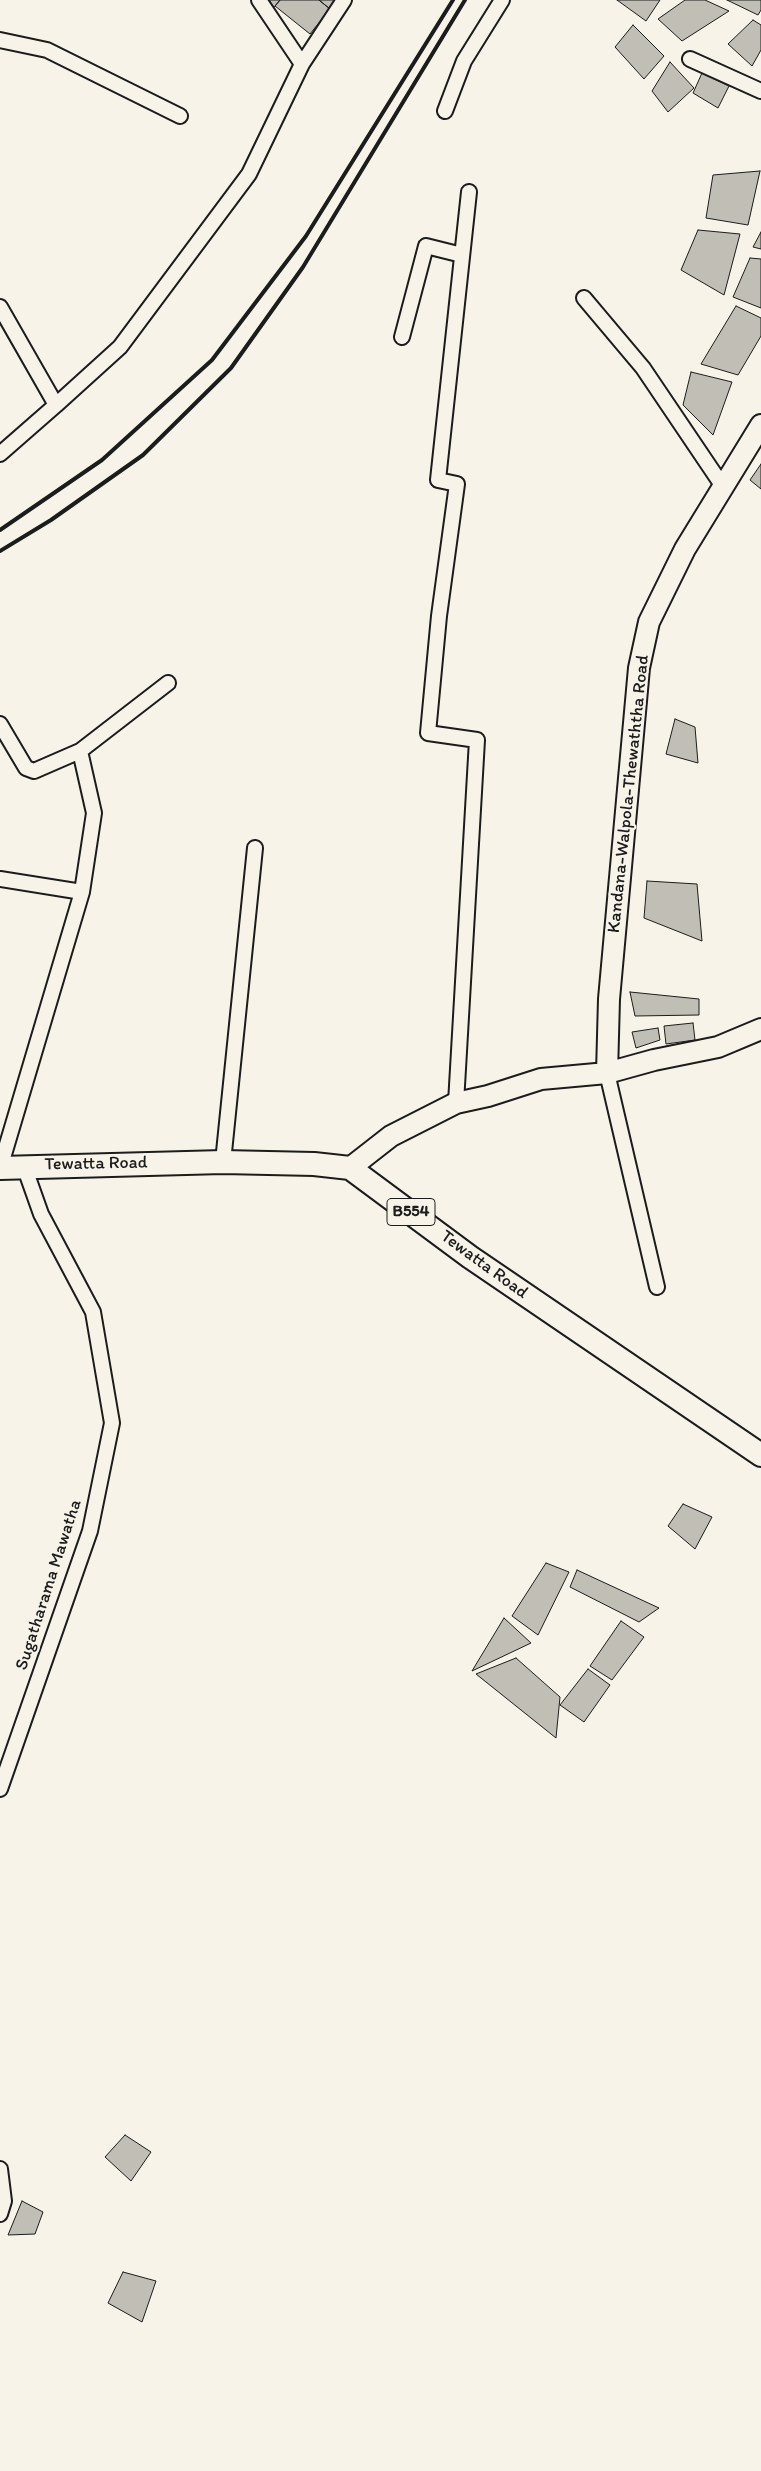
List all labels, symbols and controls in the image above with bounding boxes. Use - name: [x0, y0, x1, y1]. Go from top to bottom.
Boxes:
- street label: Kandana-Walpola-Thewaththa Road: [604, 654, 654, 934]
- street label: Tewatta Road: [44, 1152, 148, 1176]
- road number: B554: [387, 1198, 435, 1226]
- street label: Tewatta Road: [436, 1226, 532, 1304]
- street label: Sugatharama Mawatha: [11, 1497, 87, 1673]

